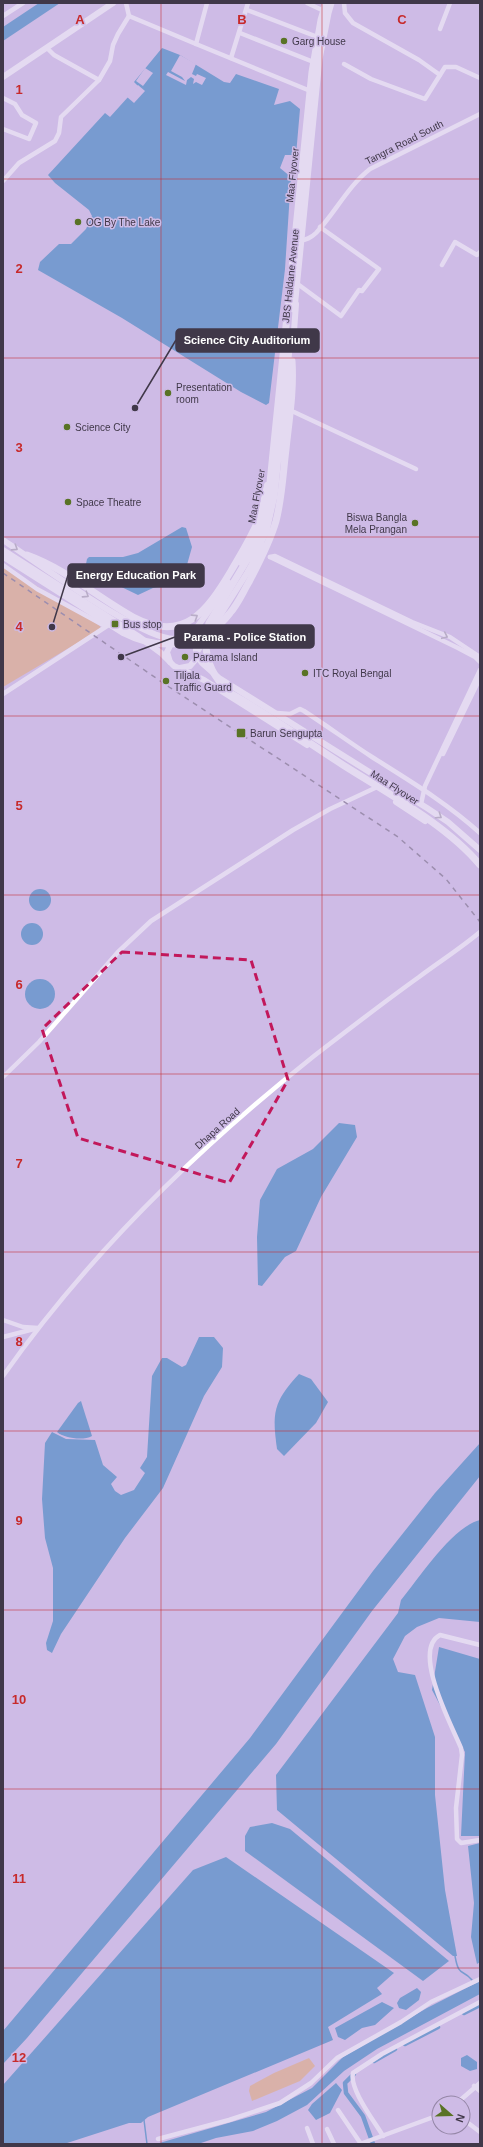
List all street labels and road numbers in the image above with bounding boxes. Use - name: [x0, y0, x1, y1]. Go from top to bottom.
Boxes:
- street label: Tangra Road South: [363, 118, 445, 167]
- street label: Maa Flyover: [284, 146, 301, 203]
- street label: JBS Haldane Avenue: [280, 228, 301, 324]
- street label: Maa Flyover: [246, 467, 267, 524]
- street label: Maa Flyover: [369, 768, 421, 807]
- street label: Dhapa Road: [193, 1105, 242, 1151]

